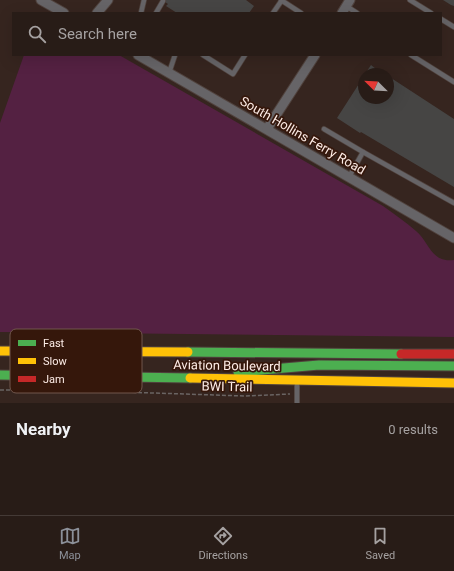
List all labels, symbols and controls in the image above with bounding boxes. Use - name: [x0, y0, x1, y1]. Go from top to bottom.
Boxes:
- search box: [12, 12, 442, 56]
- icon: search: [26, 23, 48, 45]
- text: Search here: [58, 25, 137, 43]
- north arrow: [358, 68, 394, 104]
- street label: South Hollins Ferry Road: [237, 93, 368, 178]
- legend: [10, 329, 142, 393]
- text: Fast: [43, 337, 65, 350]
- text: Slow: [43, 355, 67, 368]
- street label: Aviation Boulevard: [173, 357, 281, 374]
- text: Jam: [43, 373, 65, 386]
- street label: BWI Trail: [201, 379, 253, 394]
- text: Nearby: [16, 419, 71, 439]
- text: 0 results: [388, 422, 438, 437]
- tab: Map: [59, 525, 81, 562]
- tab: Directions: [198, 525, 248, 562]
- tab: Saved: [365, 525, 395, 562]

